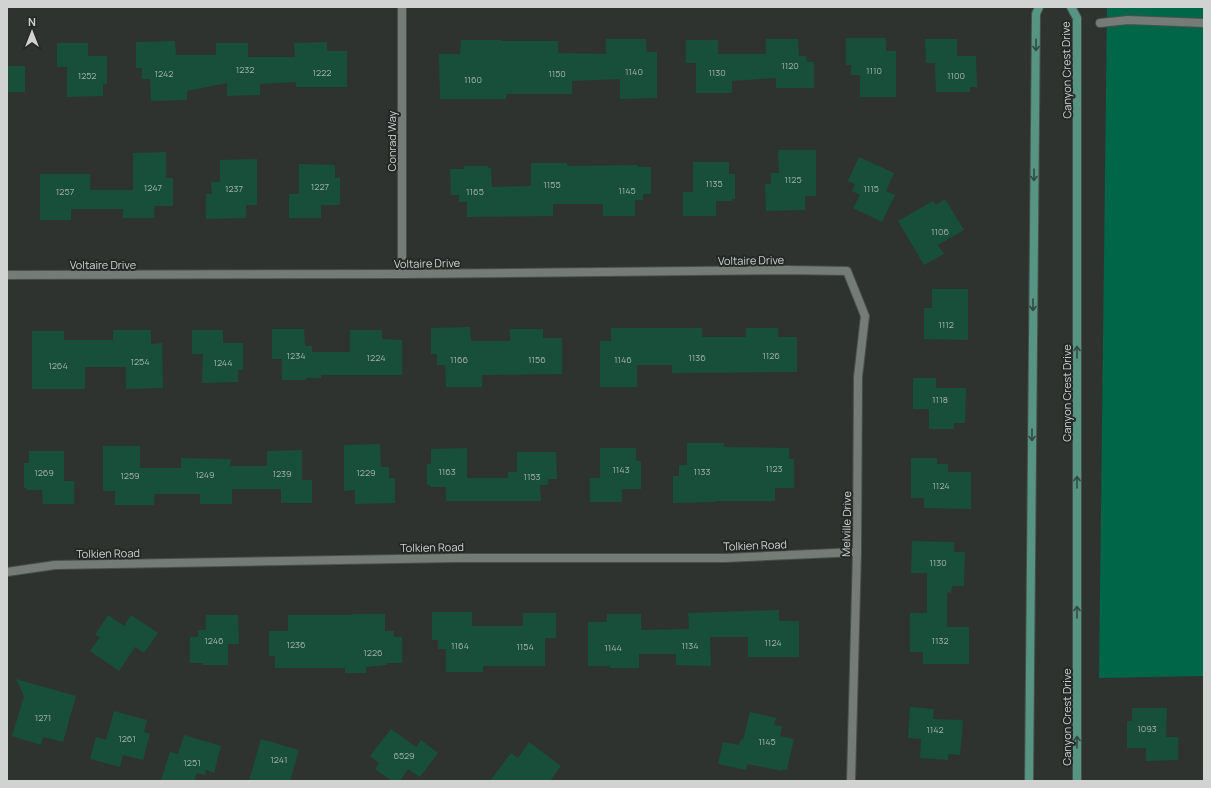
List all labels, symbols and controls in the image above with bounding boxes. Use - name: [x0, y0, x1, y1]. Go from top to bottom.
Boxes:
- north arrow: [12, 12, 52, 52]
- text: N: [28, 14, 36, 29]
- street label: Canyon Crest Drive: [1058, 21, 1074, 119]
- one-way arrow: [1032, 38, 1040, 51]
- house number: 1120: [781, 59, 799, 72]
- house number: 1232: [236, 63, 254, 76]
- house number: 1110: [866, 64, 882, 77]
- house number: 1140: [625, 65, 643, 78]
- house number: 1222: [313, 66, 331, 79]
- house number: 1130: [708, 66, 726, 79]
- house number: 1242: [155, 67, 173, 80]
- house number: 1150: [548, 67, 566, 80]
- house number: 1252: [78, 69, 96, 82]
- house number: 1100: [947, 69, 965, 82]
- house number: 1160: [464, 73, 482, 86]
- street label: Conrad Way: [384, 110, 399, 171]
- one-way arrow: [1031, 168, 1038, 181]
- house number: 1125: [784, 173, 802, 186]
- house number: 1135: [705, 177, 723, 190]
- house number: 1155: [543, 178, 561, 191]
- house number: 1227: [311, 180, 330, 193]
- house number: 1247: [144, 181, 163, 194]
- house number: 1237: [225, 182, 244, 195]
- house number: 1115: [863, 182, 879, 195]
- house number: 1145: [618, 184, 636, 197]
- house number: 1257: [56, 185, 75, 198]
- house number: 1165: [466, 185, 484, 198]
- house number: 1106: [931, 225, 949, 238]
- street label: Voltaire Drive: [718, 252, 785, 268]
- street label: Voltaire Drive: [394, 255, 461, 271]
- street label: Voltaire Drive: [70, 257, 137, 272]
- one-way arrow: [1029, 298, 1037, 311]
- house number: 1112: [938, 318, 954, 331]
- street label: Canyon Crest Drive: [1059, 344, 1074, 442]
- one-way arrow: [1073, 346, 1081, 359]
- house number: 1234: [287, 349, 305, 362]
- house number: 1126: [762, 349, 780, 362]
- house number: 1224: [367, 351, 385, 364]
- house number: 1136: [688, 351, 706, 364]
- house number: 1166: [450, 353, 469, 366]
- house number: 1156: [528, 353, 546, 366]
- house number: 1146: [614, 353, 632, 366]
- house number: 1254: [130, 355, 150, 368]
- house number: 1244: [213, 356, 233, 369]
- house number: 1264: [48, 359, 68, 372]
- house number: 1118: [932, 393, 948, 406]
- one-way arrow: [1028, 428, 1036, 441]
- house number: 1123: [765, 462, 783, 475]
- house number: 1143: [612, 463, 630, 476]
- house number: 1163: [438, 465, 456, 478]
- house number: 1133: [694, 465, 711, 478]
- house number: 1269: [34, 466, 54, 479]
- house number: 1229: [356, 466, 376, 479]
- house number: 1239: [272, 467, 292, 480]
- house number: 1249: [195, 468, 215, 481]
- house number: 1259: [120, 469, 140, 482]
- house number: 1153: [523, 470, 541, 483]
- one-way arrow: [1073, 476, 1081, 489]
- house number: 1124: [932, 479, 950, 492]
- street label: Melville Drive: [838, 490, 854, 557]
- street label: Tolkien Road: [723, 536, 787, 554]
- street label: Tolkien Road: [400, 539, 464, 555]
- street label: Tolkien Road: [76, 545, 140, 561]
- house number: 1130: [929, 556, 947, 569]
- one-way arrow: [1073, 606, 1081, 619]
- house number: 1246: [204, 634, 224, 647]
- house number: 1132: [931, 634, 949, 647]
- house number: 1124: [764, 636, 782, 649]
- house number: 1236: [286, 638, 306, 651]
- house number: 1164: [451, 639, 469, 652]
- house number: 1134: [681, 639, 699, 652]
- house number: 1154: [516, 640, 534, 653]
- house number: 1144: [604, 641, 622, 654]
- house number: 1226: [363, 646, 383, 659]
- street label: Canyon Crest Drive: [1059, 668, 1074, 766]
- house number: 1271: [35, 711, 51, 724]
- house number: 1093: [1137, 722, 1157, 735]
- house number: 1142: [926, 723, 944, 736]
- house number: 1261: [118, 732, 136, 745]
- house number: 1145: [758, 735, 776, 748]
- one-way arrow: [1073, 736, 1081, 749]
- house number: 6529: [393, 749, 415, 762]
- house number: 1241: [270, 753, 288, 766]
- house number: 1251: [183, 756, 201, 769]

